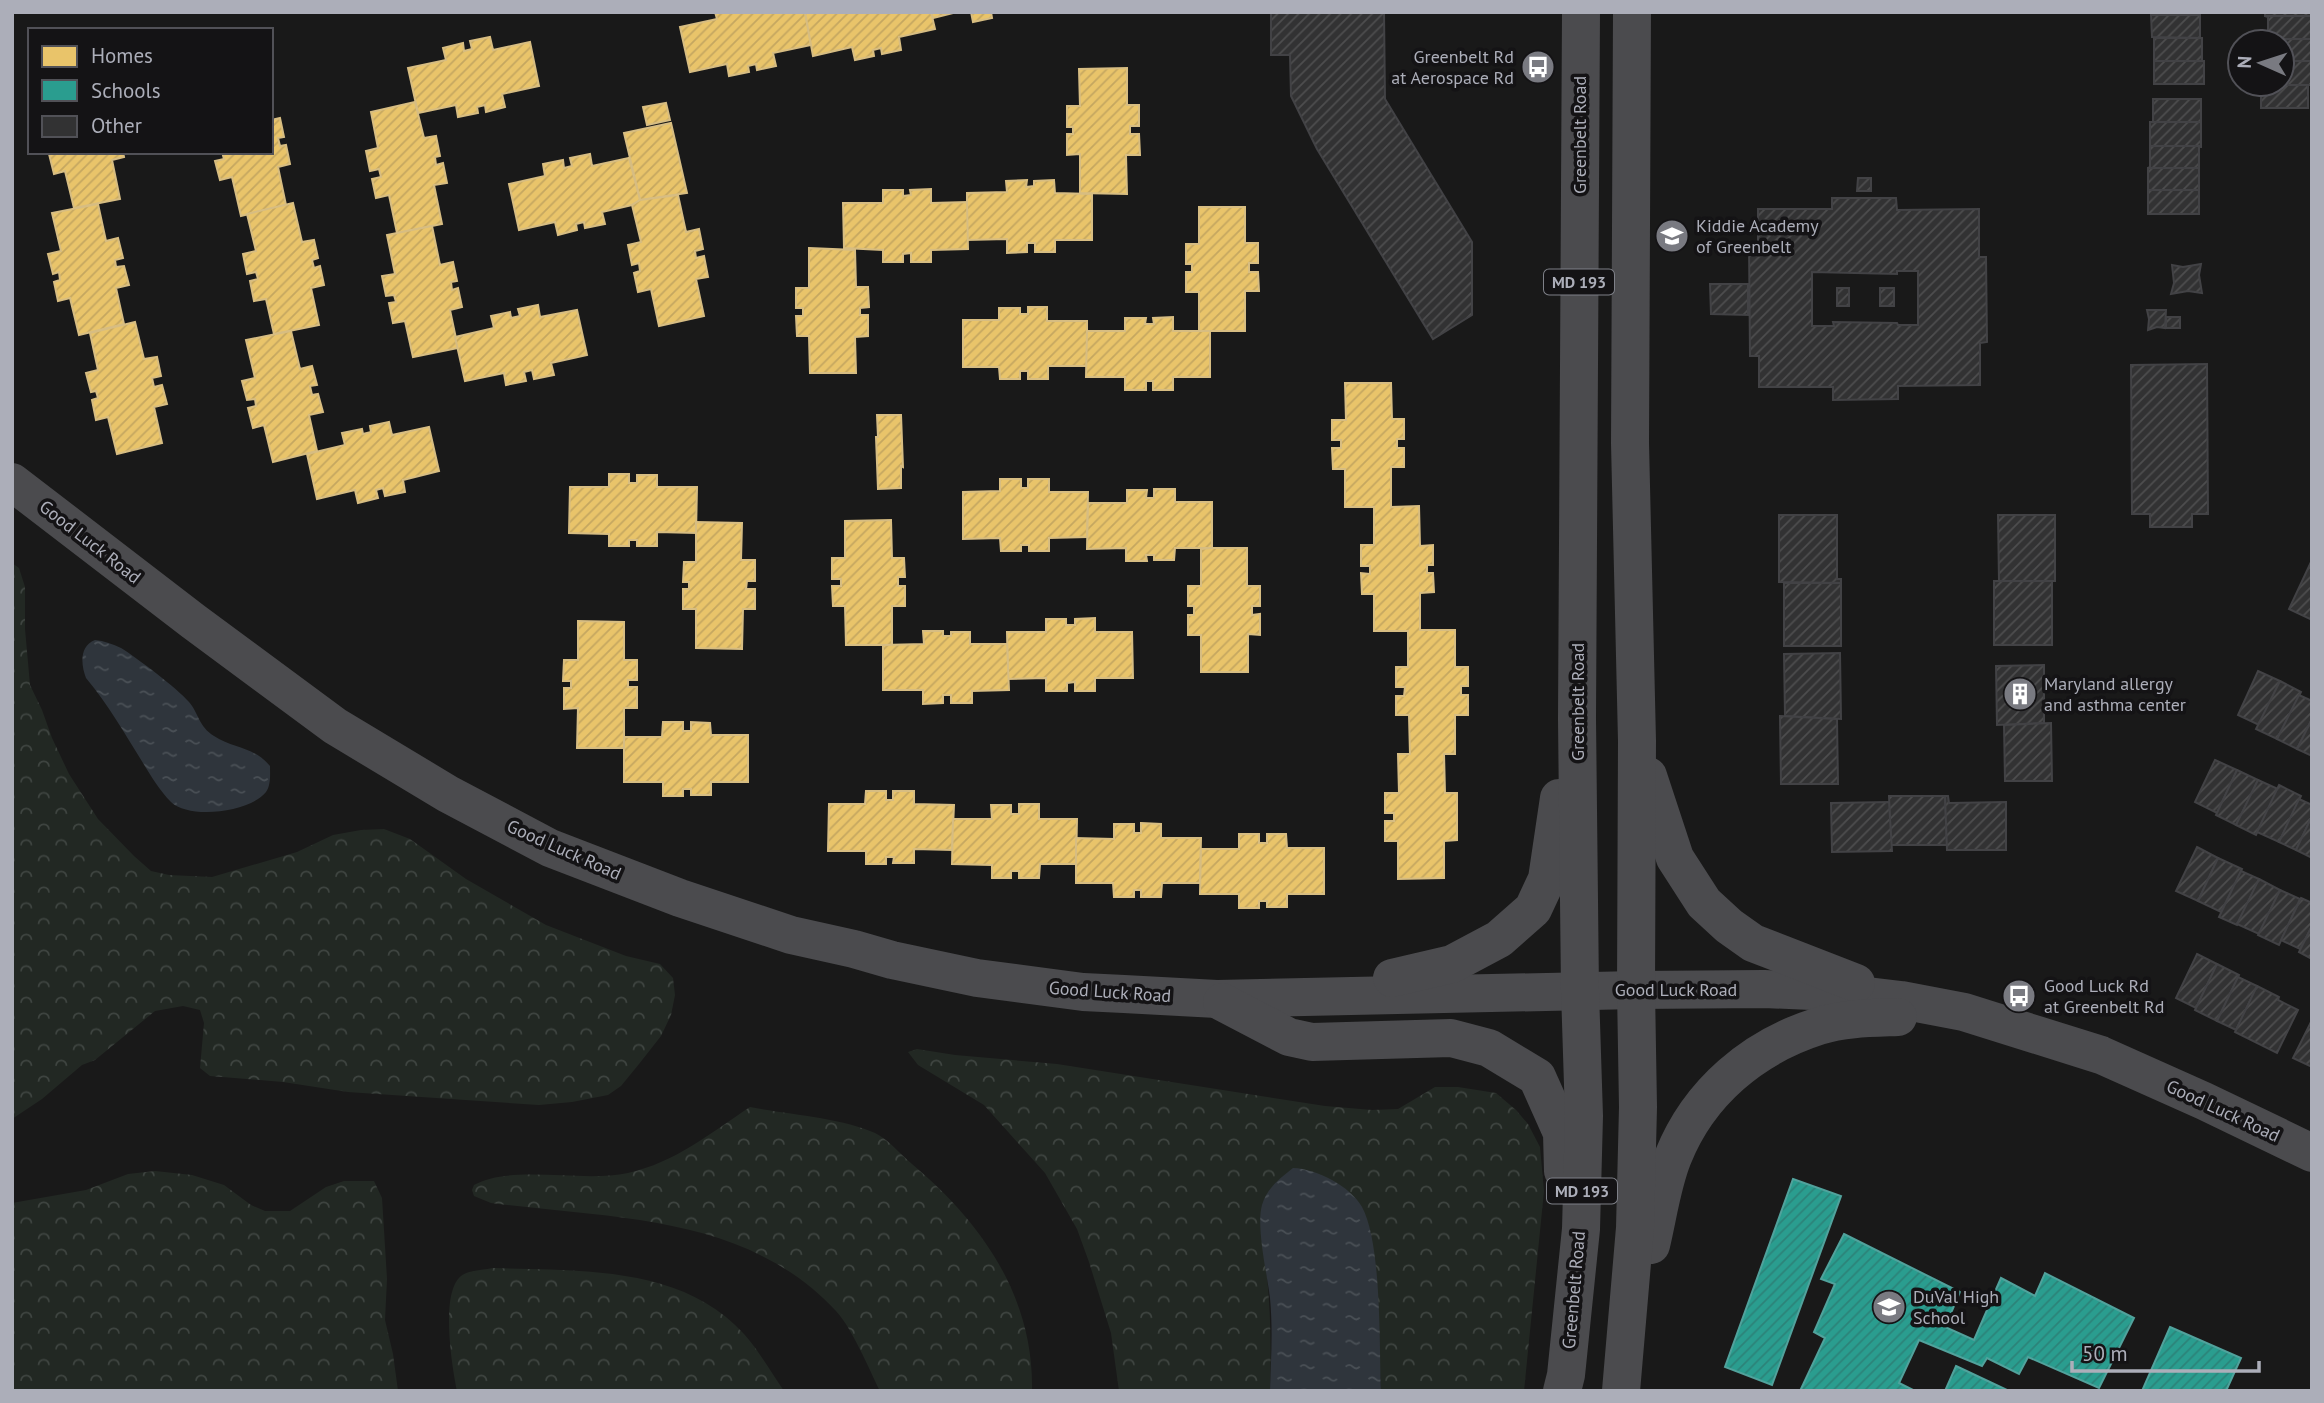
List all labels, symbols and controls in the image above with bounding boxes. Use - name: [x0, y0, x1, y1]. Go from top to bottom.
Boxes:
- legend: [28, 28, 273, 154]
- north arrow: [2226, 28, 2296, 98]
- text: Homes: [91, 42, 153, 69]
- place label: Greenbelt Rd at Aerospace Rd: [1391, 45, 1514, 89]
- bus stop icon: Greenbelt Rd at Aerospace Rd: [1519, 48, 1557, 86]
- text: N: [2232, 55, 2256, 69]
- street label: Greenbelt Road: [1568, 76, 1591, 194]
- text: Schools: [91, 77, 161, 104]
- text: Other: [91, 112, 142, 139]
- place label: Kiddie Academy of Greenbelt: [1696, 214, 1819, 258]
- school or university icon: Kiddie Academy of Greenbelt: [1653, 217, 1691, 255]
- road number: MD 193: [1544, 270, 1614, 294]
- street label: Good Luck Road: [35, 495, 146, 588]
- street label: Greenbelt Road: [1566, 643, 1589, 761]
- place label: Maryland allergy and asthma center: [2044, 672, 2186, 716]
- building icon: Maryland allergy and asthma center: [2001, 675, 2039, 713]
- street label: Good Luck Road: [504, 814, 625, 885]
- place label: Good Luck Rd at Greenbelt Rd: [2044, 974, 2164, 1018]
- street label: Good Luck Road: [1048, 976, 1172, 1007]
- bus stop icon: Good Luck Rd at Greenbelt Rd: [2000, 977, 2038, 1015]
- street label: Good Luck Road: [1615, 978, 1737, 1001]
- street label: Good Luck Road: [2163, 1074, 2284, 1147]
- road number: MD 193: [1547, 1178, 1617, 1204]
- street label: Greenbelt Road: [1557, 1230, 1590, 1350]
- place label: DuVal High School: [1913, 1285, 1999, 1329]
- school or university icon: DuVal High School: [1870, 1288, 1908, 1326]
- scale bar: [2072, 1330, 2259, 1374]
- text: 50 m: [2082, 1340, 2128, 1367]

